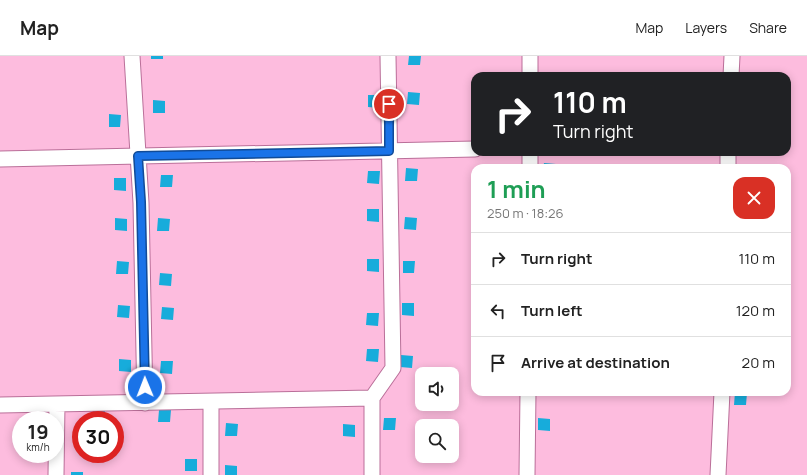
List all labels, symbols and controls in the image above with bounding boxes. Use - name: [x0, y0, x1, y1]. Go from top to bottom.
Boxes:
- text: Map: [20, 15, 59, 41]
- text: Map: [635, 18, 663, 37]
- text: Layers: [685, 18, 727, 37]
- text: Share: [749, 18, 787, 37]
- text: 110 m: [553, 83, 627, 121]
- pin: [372, 87, 406, 121]
- icon: right: [487, 88, 539, 140]
- icon: arrive: [378, 93, 400, 115]
- text: Turn right: [553, 119, 634, 143]
- text: 1 min: [487, 172, 546, 205]
- button: close: [733, 177, 775, 219]
- text: 250 m · 18:26: [487, 204, 564, 222]
- icon: right: [487, 248, 509, 270]
- text: Turn right: [521, 248, 592, 269]
- text: 110 m: [738, 248, 775, 269]
- icon: left: [487, 300, 509, 322]
- text: Turn left: [521, 300, 583, 321]
- text: 120 m: [736, 300, 775, 321]
- icon: arrive: [487, 352, 509, 374]
- text: Arrive at destination: [521, 352, 670, 373]
- text: 20 m: [742, 352, 775, 373]
- position arrow: [124, 366, 166, 408]
- map controls: [415, 367, 459, 463]
- button: sound: [415, 367, 459, 411]
- speed limit sign: 30: [72, 411, 124, 463]
- text: 19: [27, 418, 49, 445]
- button: search: [415, 419, 459, 463]
- text: km/h: [26, 440, 50, 454]

